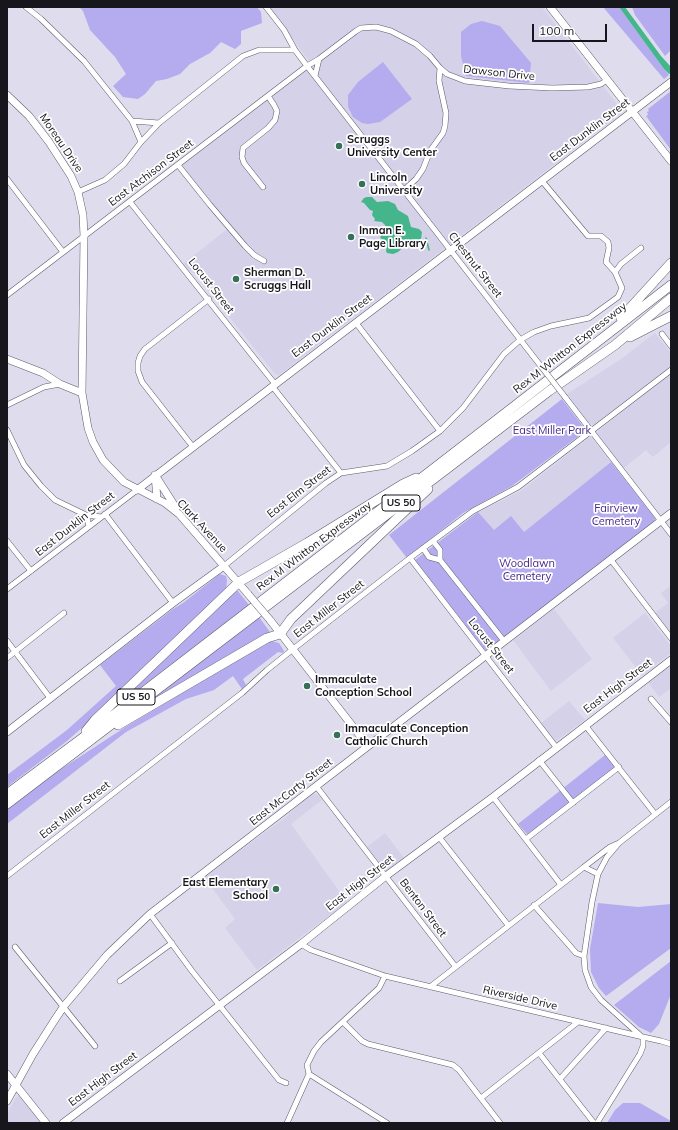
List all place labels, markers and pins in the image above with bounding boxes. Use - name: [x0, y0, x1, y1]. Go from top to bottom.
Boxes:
- place label: Scruggs University Center: [347, 133, 437, 159]
- marker: Scruggs University Center: [334, 141, 344, 151]
- place label: Lincoln University: [370, 171, 422, 197]
- marker: Lincoln University: [357, 179, 367, 189]
- place label: Inman E. Page Library: [359, 224, 426, 250]
- marker: Inman E. Page Library: [346, 232, 356, 242]
- place label: Sherman D. Scruggs Hall: [244, 266, 311, 292]
- marker: Sherman D. Scruggs Hall: [231, 274, 241, 284]
- place label: Immaculate Conception School: [315, 673, 412, 699]
- marker: Immaculate Conception School: [302, 681, 312, 691]
- place label: Immaculate Conception Catholic Church: [345, 722, 468, 748]
- marker: Immaculate Conception Catholic Church: [332, 730, 342, 740]
- place label: East Elementary School: [182, 876, 268, 902]
- marker: East Elementary School: [271, 884, 281, 894]

